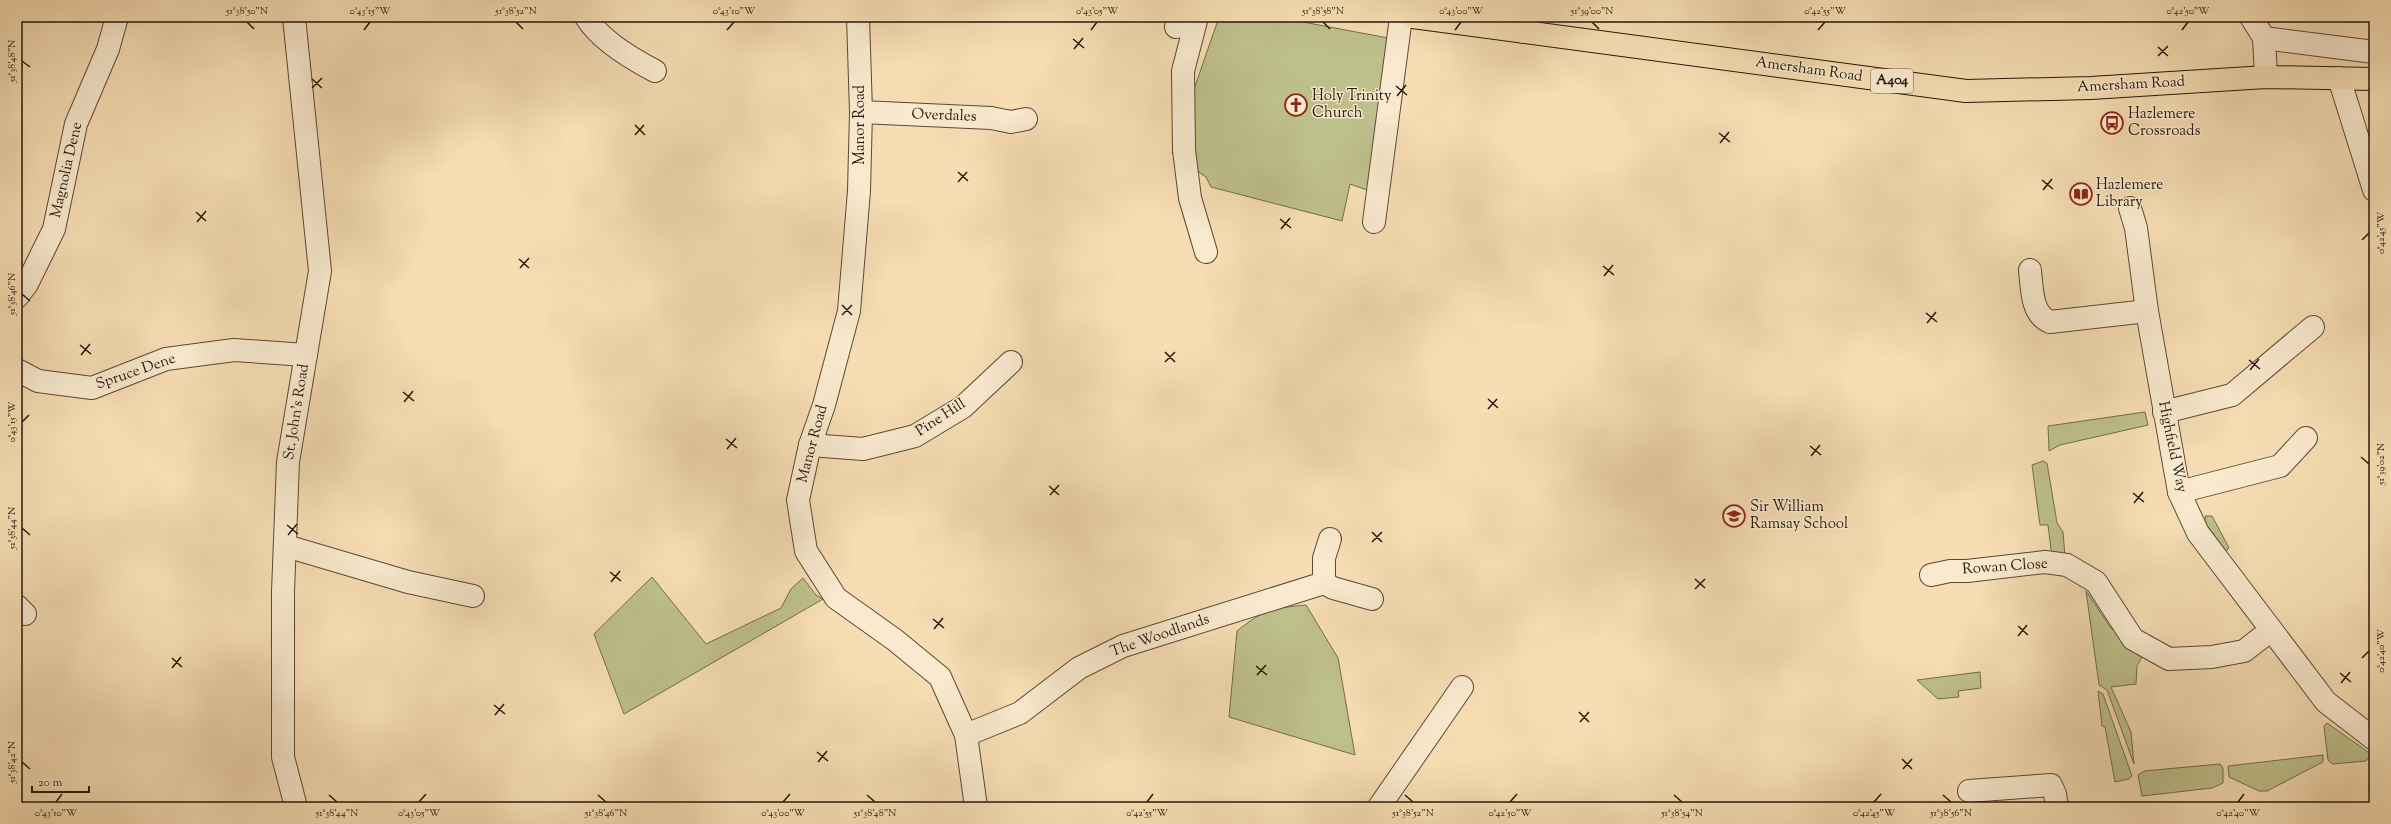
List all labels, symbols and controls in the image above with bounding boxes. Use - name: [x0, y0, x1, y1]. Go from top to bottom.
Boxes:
- text: 51°38'50"N: [225, 4, 268, 19]
- text: 0°43'15"W: [350, 4, 390, 19]
- text: 51°38'52"N: [494, 4, 537, 19]
- text: 0°43'10"W: [713, 4, 755, 19]
- text: 0°43'05"W: [1076, 4, 1118, 19]
- text: 51°38'58"N: [1301, 4, 1344, 19]
- text: 0°43'00"W: [1439, 4, 1483, 19]
- text: 51°39'00"N: [1570, 4, 1613, 19]
- text: 0°42'55"W: [1804, 4, 1846, 19]
- text: 0°42'50"W: [2167, 4, 2209, 19]
- text: 51°38'48"N: [5, 40, 20, 83]
- street label: Amersham Road: [1754, 52, 1864, 88]
- road number: A404: [1871, 69, 1913, 93]
- street label: Amersham Road: [2077, 72, 2186, 98]
- street label: Manor Road: [850, 84, 871, 165]
- place label: Holy Trinity Church: [1312, 86, 1392, 124]
- church icon: Holy Trinity Church: [1283, 92, 1309, 118]
- street label: Overdales: [911, 104, 977, 128]
- place label: Hazlemere Crossroads: [2128, 104, 2201, 142]
- bus stop icon: Hazlemere Crossroads: [2099, 110, 2125, 136]
- street label: Magnolia Dene: [46, 120, 88, 220]
- place label: Hazlemere Library: [2096, 175, 2163, 213]
- library icon: Hazlemere Library: [2068, 181, 2094, 207]
- text: 0°42'45"W: [2374, 212, 2389, 254]
- text: 51°38'46"N: [5, 273, 20, 316]
- street label: Spruce Dene: [93, 349, 179, 395]
- street label: St. John's Road: [279, 362, 315, 462]
- street label: Pine Hill: [912, 394, 970, 442]
- street label: Highfield Way: [2152, 399, 2192, 495]
- text: 0°43'15"W: [5, 402, 20, 442]
- street label: Manor Road: [792, 402, 834, 485]
- text: 51°39'02"N: [2374, 443, 2389, 486]
- place label: Sir William Ramsay School: [1750, 497, 1848, 535]
- school or university icon: Sir William Ramsay School: [1721, 503, 1747, 529]
- text: 51°38'44"N: [5, 507, 20, 550]
- street label: Rowan Close: [1962, 554, 2048, 580]
- street label: The Woodlands: [1108, 609, 1213, 663]
- text: 0°42'40"W: [2374, 629, 2389, 673]
- text: 51°38'42"N: [5, 741, 20, 784]
- scale bar: [32, 768, 89, 794]
- text: 20 m: [38, 774, 63, 792]
- text: 0°43'10"W: [35, 806, 77, 821]
- text: 51°38'44"N: [315, 806, 358, 821]
- text: 0°43'05"W: [398, 806, 440, 821]
- text: 51°38'46"N: [584, 806, 627, 821]
- text: 0°43'00"W: [761, 806, 805, 821]
- text: 51°38'48"N: [853, 806, 896, 821]
- text: 0°42'55"W: [1126, 806, 1168, 821]
- text: 51°38'52"N: [1391, 806, 1434, 821]
- text: 0°42'50"W: [1489, 806, 1531, 821]
- text: 51°38'54"N: [1660, 806, 1703, 821]
- text: 0°42'45"W: [1853, 806, 1895, 821]
- text: 51°38'56"N: [1929, 806, 1972, 821]
- text: 0°42'40"W: [2216, 806, 2260, 821]

